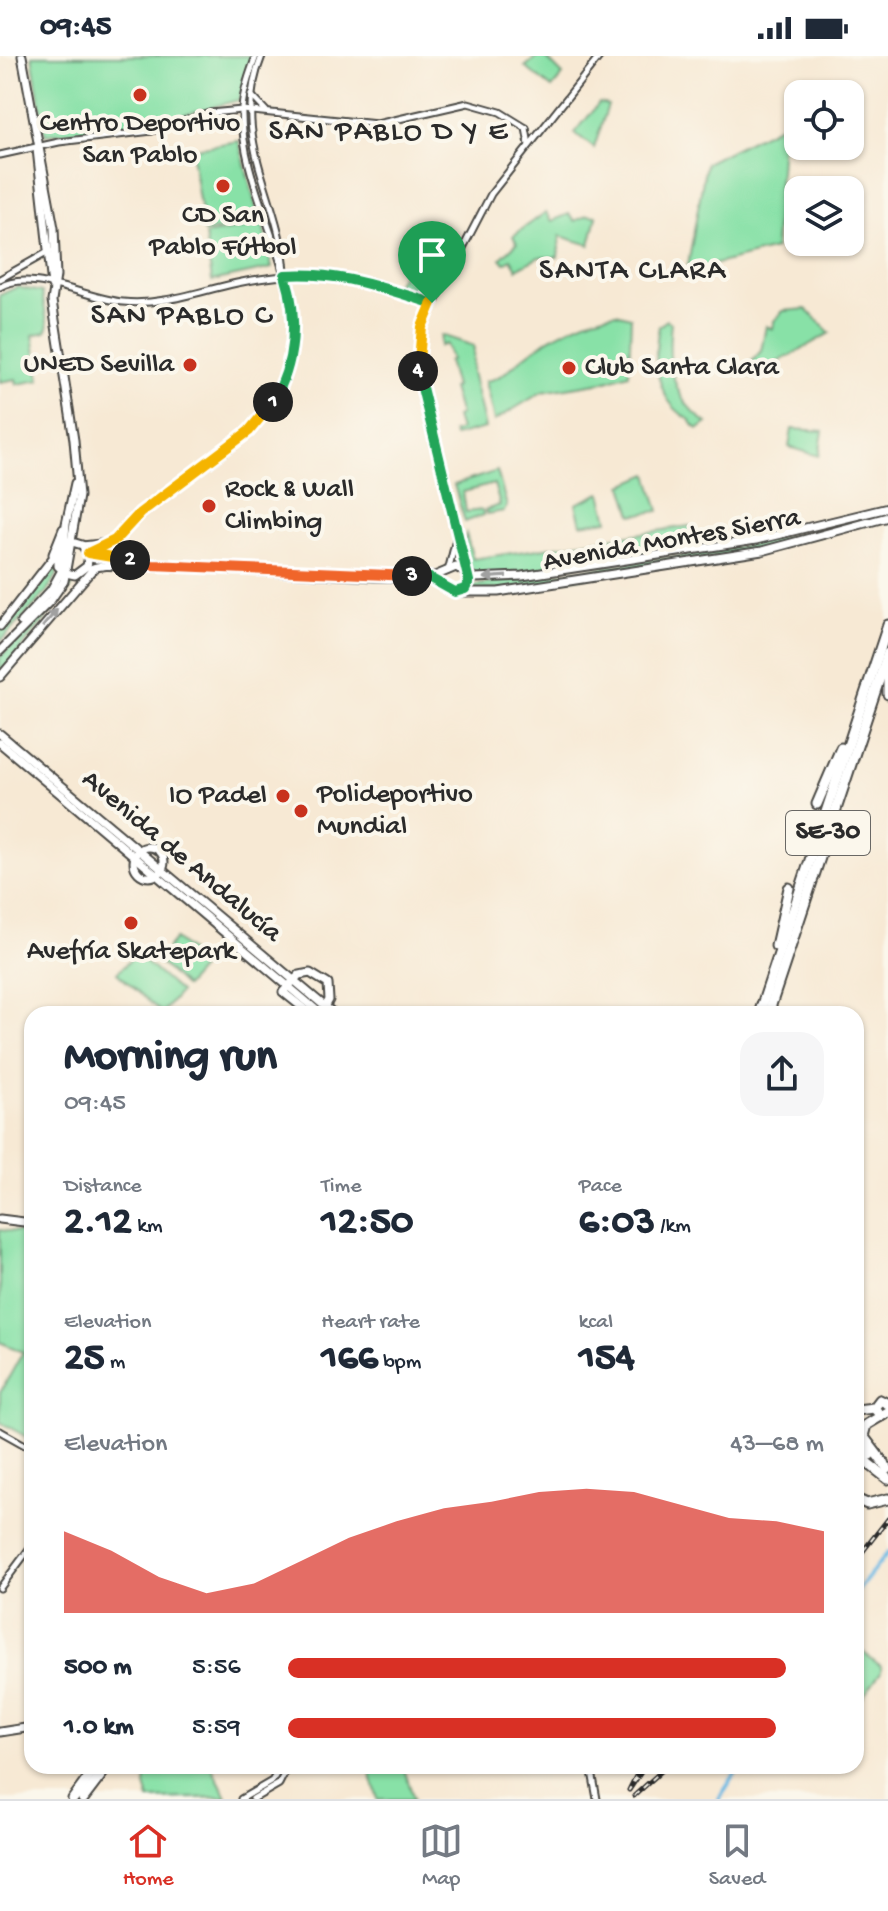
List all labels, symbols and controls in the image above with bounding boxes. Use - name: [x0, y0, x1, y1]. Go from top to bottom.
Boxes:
- text: 09:45: [40, 11, 111, 46]
- map controls: [784, 80, 864, 256]
- button: locate: [784, 80, 864, 160]
- marker: Centro Deportivo San Pablo: [131, 86, 149, 104]
- place label: Centro Deportivo San Pablo: [40, 108, 240, 173]
- district label: SAN PABLO D Y E: [269, 116, 509, 151]
- button: layers: [784, 176, 864, 256]
- marker: CD San Pablo Fútbol: [214, 177, 232, 195]
- place label: CD San Pablo Fútbol: [148, 200, 297, 265]
- pin: [398, 221, 466, 303]
- icon: arrive: [410, 233, 454, 277]
- district label: SANTA CLARA: [539, 255, 727, 290]
- district label: SAN PABLO C: [91, 300, 273, 335]
- place label: UNED Sevilla: [24, 349, 175, 382]
- pin: 4: [398, 351, 438, 391]
- place label: Club Santa Clara: [585, 352, 780, 385]
- marker: UNED Sevilla: [181, 356, 199, 374]
- text: 4: [413, 358, 423, 384]
- marker: Club Santa Clara: [560, 359, 578, 377]
- pin: 1: [253, 382, 293, 422]
- text: 1: [269, 389, 277, 415]
- place label: Rock & Wall Climbing: [225, 474, 354, 539]
- marker: Rock & Wall Climbing: [200, 497, 218, 515]
- street label: Avenida Montes Sierra: [541, 502, 804, 580]
- pin: 2: [110, 540, 150, 580]
- text: 2: [125, 547, 135, 573]
- pin: 3: [392, 556, 432, 596]
- text: 3: [406, 563, 418, 589]
- one-way arrow: [482, 571, 507, 584]
- one-way arrow: [41, 609, 58, 629]
- street label: Avenida de Andalucía: [74, 764, 289, 951]
- place label: Polideportivo Mundial: [316, 779, 473, 844]
- place label: IO Padel: [169, 780, 267, 813]
- marker: IO Padel: [274, 787, 292, 805]
- marker: Polideportivo Mundial: [292, 802, 310, 820]
- road number: SE-30: [786, 811, 870, 855]
- marker: Avefría Skatepark: [122, 914, 140, 932]
- place label: Avefría Skatepark: [27, 936, 238, 969]
- button: share: [740, 1032, 824, 1116]
- text: Morning run: [64, 1033, 277, 1085]
- text: 09:45: [64, 1089, 126, 1120]
- text: Distance: [64, 1174, 142, 1200]
- text: Time: [321, 1174, 362, 1200]
- text: Pace: [579, 1174, 622, 1200]
- text: 2.12: [64, 1200, 132, 1247]
- text: 12:50: [321, 1200, 413, 1247]
- text: 6:03: [579, 1200, 655, 1247]
- text: km: [132, 1214, 163, 1240]
- text: /km: [655, 1214, 691, 1240]
- text: Elevation: [64, 1310, 151, 1336]
- text: Heart rate: [321, 1310, 420, 1336]
- text: kcal: [579, 1310, 613, 1336]
- text: 25: [64, 1336, 105, 1383]
- text: 166: [321, 1336, 378, 1383]
- text: 154: [579, 1336, 635, 1383]
- text: m: [105, 1350, 126, 1376]
- text: bpm: [378, 1350, 421, 1376]
- text: Elevation: [64, 1430, 167, 1461]
- text: 43–68 m: [730, 1430, 824, 1461]
- text: 500 m: [64, 1653, 132, 1684]
- text: 5:56: [192, 1653, 241, 1684]
- text: 1.0 km: [64, 1713, 134, 1744]
- text: 5:59: [192, 1713, 241, 1744]
- tab: Home: [123, 1819, 174, 1893]
- tab: Map: [419, 1819, 463, 1893]
- tab: Saved: [709, 1819, 765, 1893]

